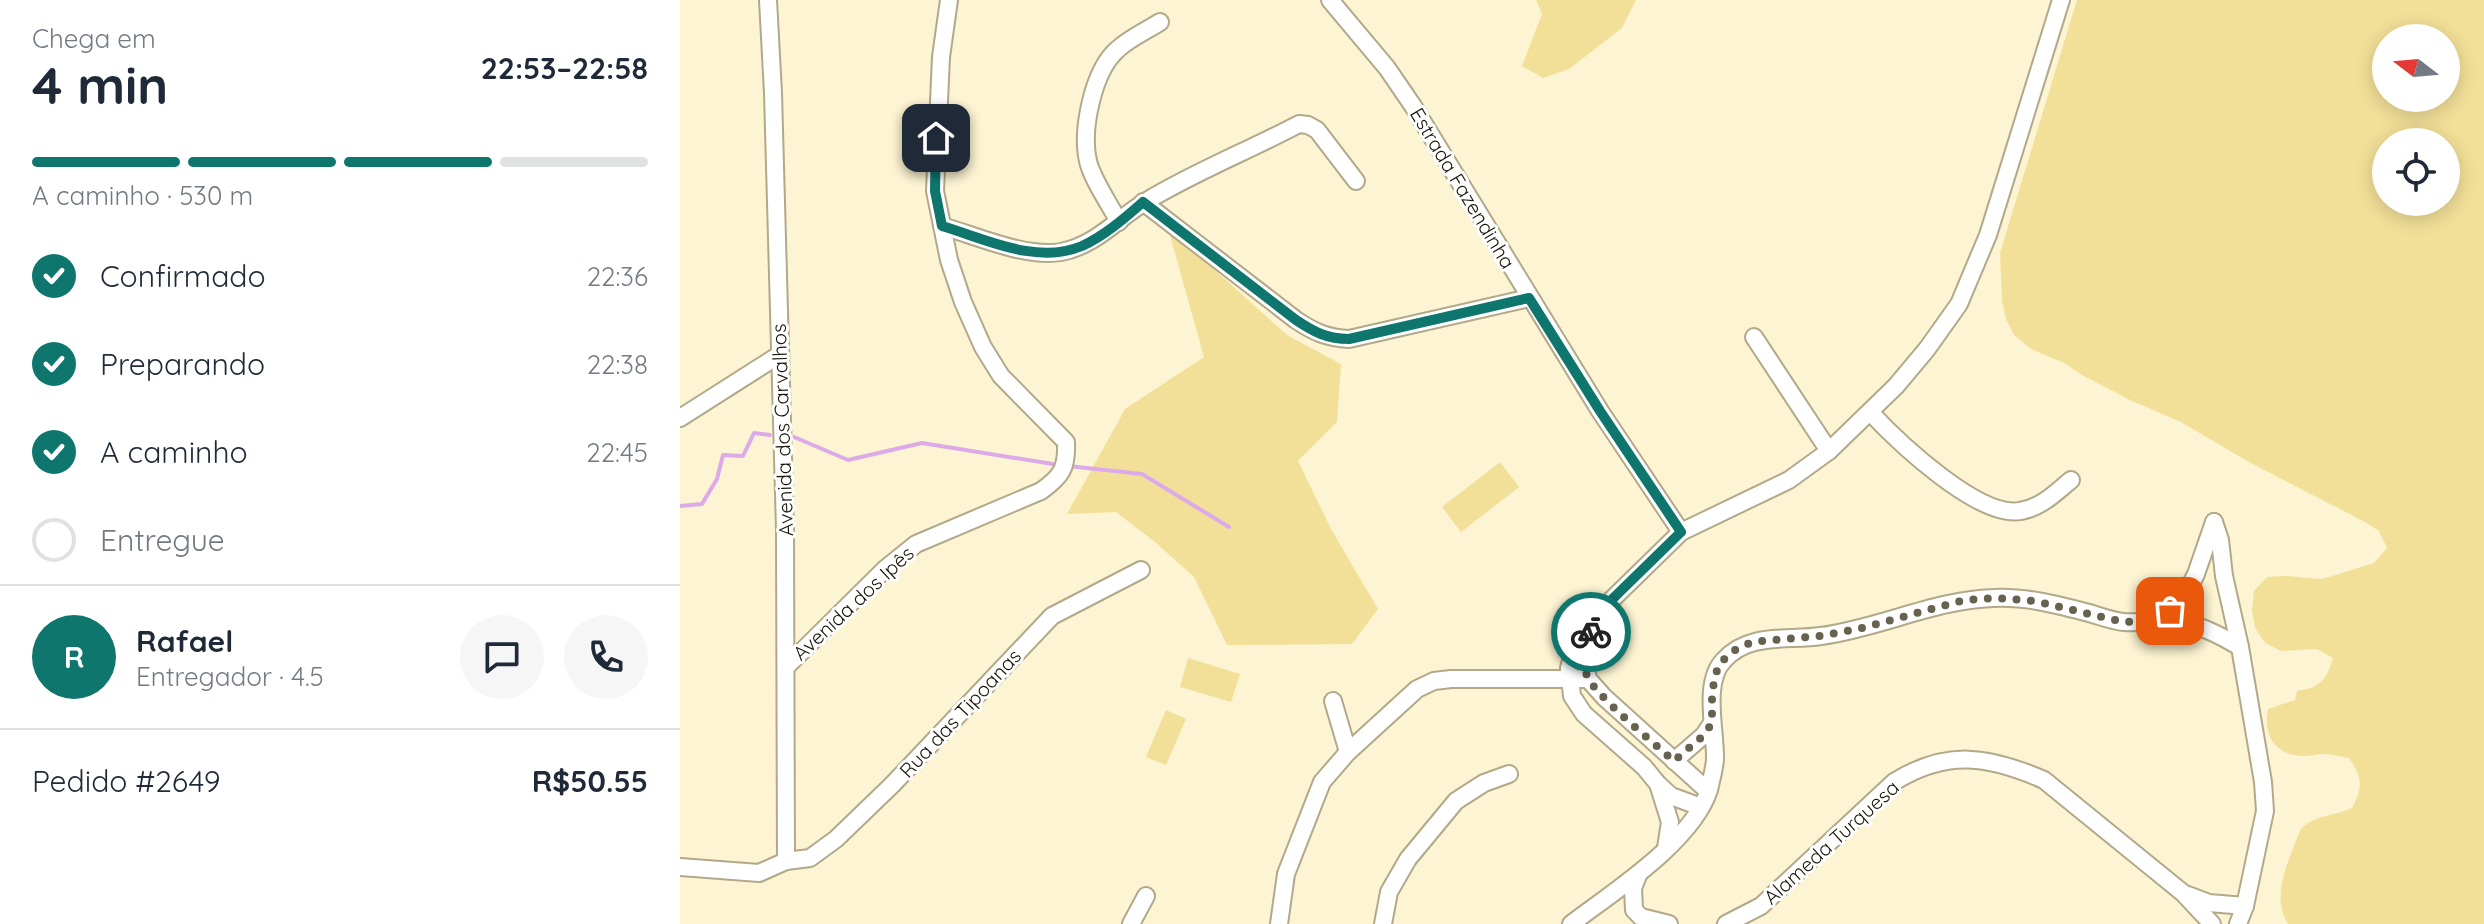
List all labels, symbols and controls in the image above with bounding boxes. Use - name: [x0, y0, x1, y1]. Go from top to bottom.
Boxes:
- text: Chega em: [32, 22, 156, 55]
- north arrow: [2372, 24, 2460, 112]
- map controls: [2372, 24, 2460, 216]
- text: 22:53–22:58: [481, 49, 648, 87]
- text: 4 min: [32, 52, 168, 117]
- street label: Estrada Fazendinha: [1405, 103, 1521, 273]
- pin: [902, 104, 970, 172]
- icon: home: [914, 116, 958, 160]
- button: locate: [2372, 128, 2460, 216]
- text: A caminho · 530 m: [32, 179, 253, 212]
- icon: check: [32, 254, 76, 298]
- text: Confirmado: [100, 257, 266, 295]
- text: 22:36: [587, 260, 648, 293]
- street label: Avenida dos Carvalhos: [766, 323, 798, 537]
- icon: check: [32, 342, 76, 386]
- text: Preparando: [100, 345, 265, 383]
- text: 22:38: [587, 348, 648, 381]
- icon: check: [32, 430, 76, 474]
- text: A caminho: [100, 433, 248, 471]
- text: 22:45: [586, 436, 648, 469]
- text: Entregue: [100, 521, 225, 559]
- street label: Avenida dos Ipês: [787, 540, 919, 666]
- pin: [2136, 577, 2204, 645]
- icon: bag: [2148, 589, 2192, 633]
- courier: [1551, 592, 1631, 672]
- icon: bike: [1569, 610, 1613, 654]
- button: chat: [460, 615, 544, 699]
- button: phone: [564, 615, 648, 699]
- text: Rafael: [136, 622, 233, 660]
- text: R: [64, 638, 84, 676]
- street label: Rua das Tipoanas: [894, 643, 1026, 783]
- text: Entregador · 4.5: [136, 660, 324, 693]
- text: Pedido #2649: [32, 762, 220, 800]
- text: R$50.55: [532, 762, 648, 800]
- street label: Alameda Turquesa: [1758, 775, 1904, 909]

